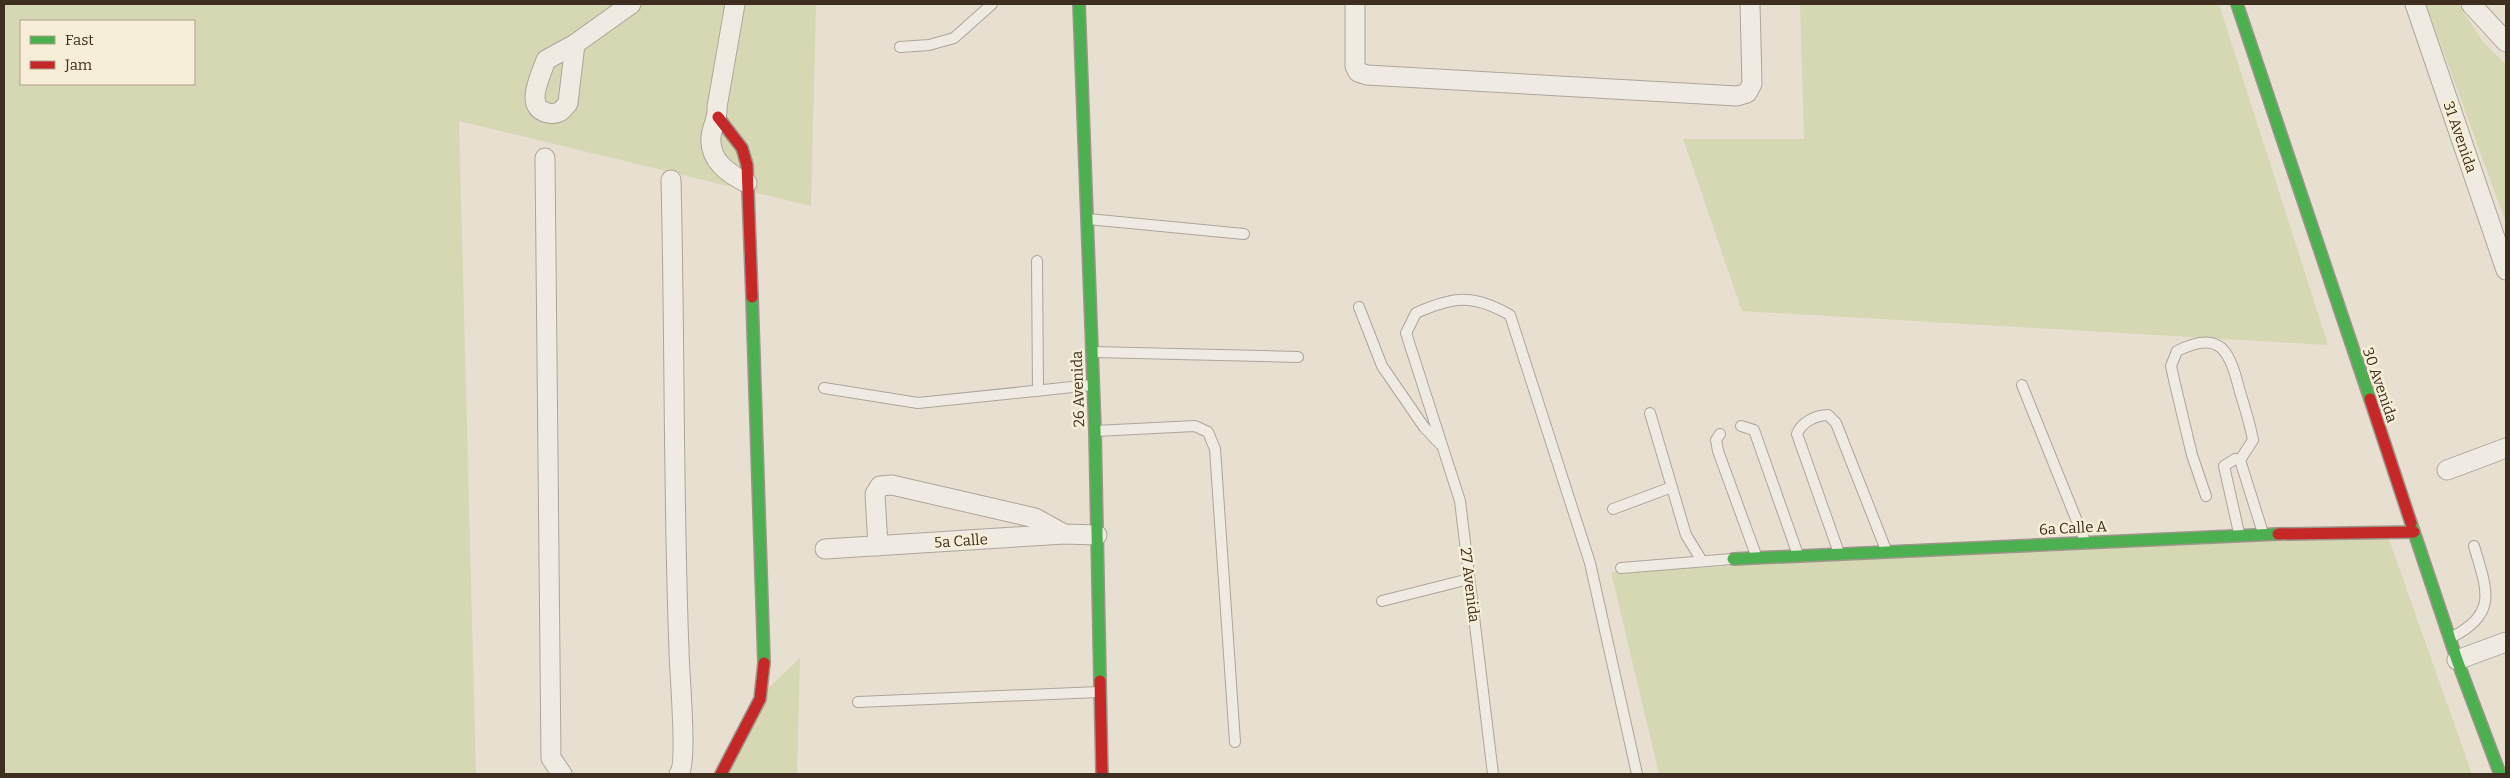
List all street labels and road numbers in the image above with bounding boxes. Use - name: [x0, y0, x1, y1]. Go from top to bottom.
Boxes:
- street label: 31 Avenida: [2439, 99, 2481, 175]
- street label: 30 Avenida: [2359, 345, 2401, 425]
- street label: 26 Avenida: [1068, 350, 1088, 428]
- street label: 6a Calle A: [2039, 517, 2108, 539]
- street label: 5a Calle: [934, 530, 988, 552]
- street label: 27 Avenida: [1456, 547, 1484, 623]

